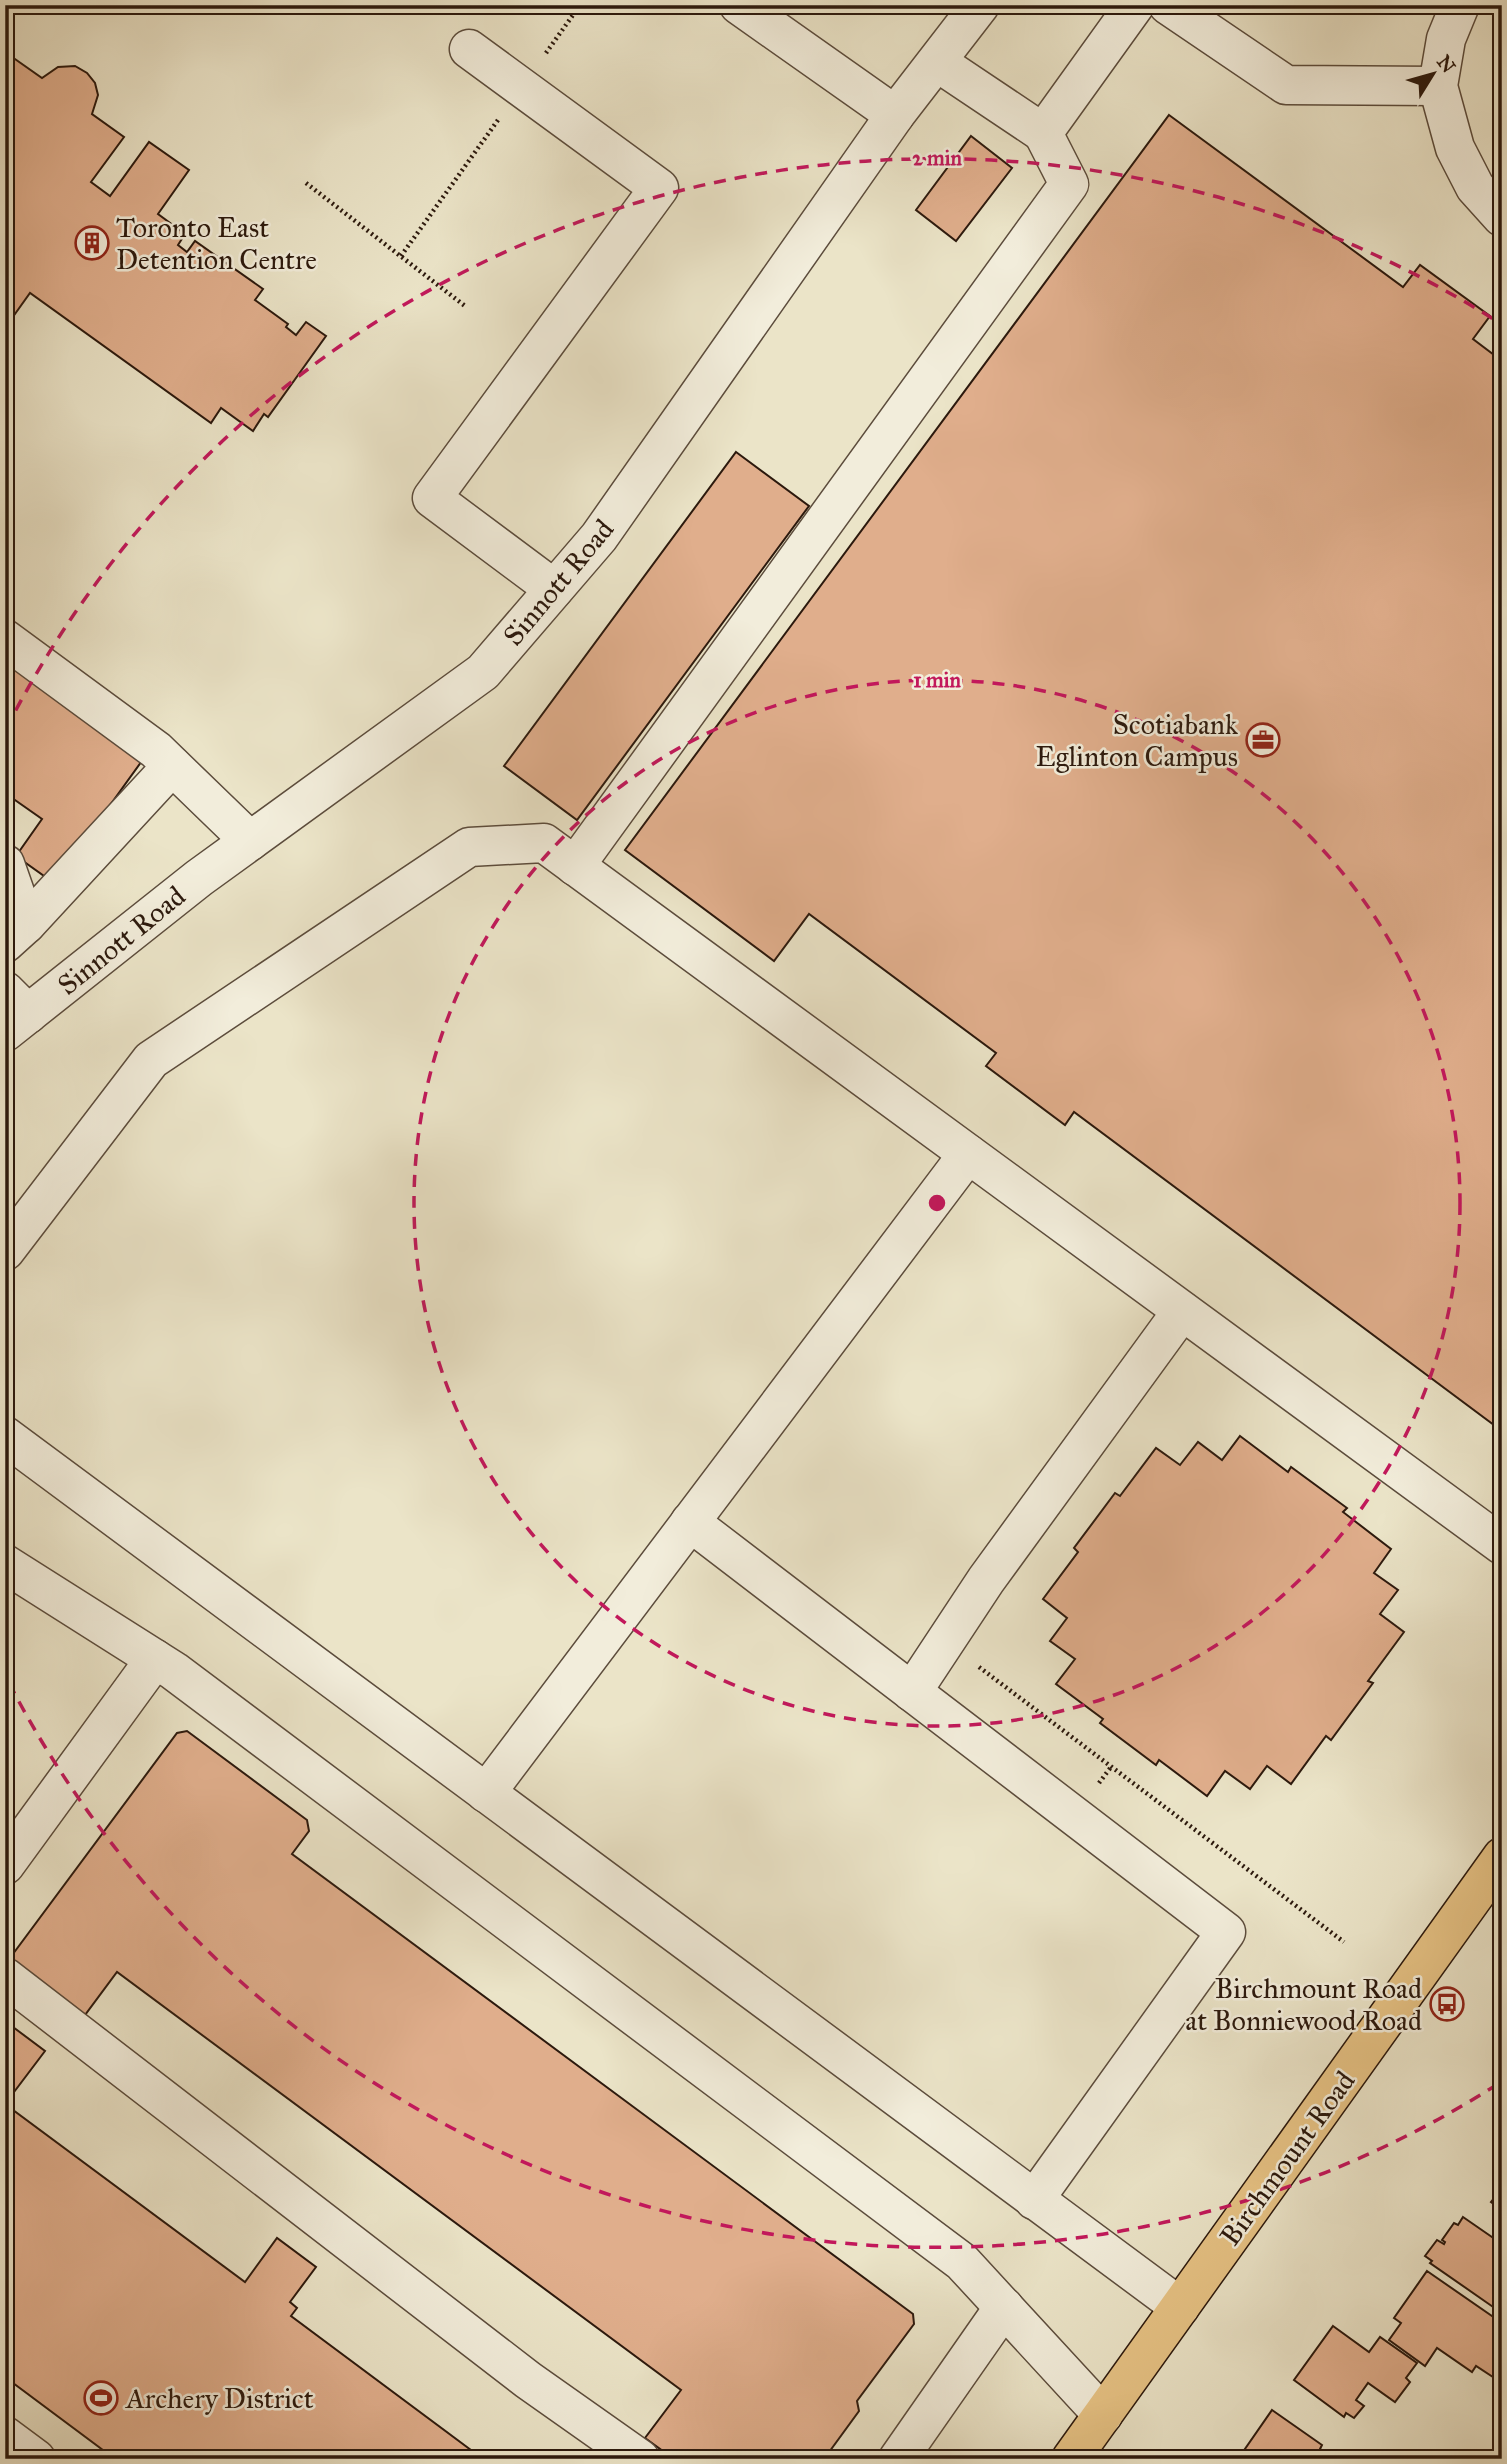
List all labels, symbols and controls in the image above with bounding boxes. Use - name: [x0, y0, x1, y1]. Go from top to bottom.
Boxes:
- north arrow: [1398, 38, 1468, 108]
- text: N: [1432, 51, 1460, 77]
- text: 2 min: [912, 145, 962, 171]
- place label: Toronto East Detention Centre: [116, 210, 317, 277]
- building icon: Toronto East Detention Centre: [73, 224, 111, 262]
- street label: Sinnott Road: [495, 512, 621, 653]
- text: 1 min: [913, 667, 961, 693]
- place label: Scotiabank Eglinton Campus: [1036, 707, 1238, 774]
- office icon: Scotiabank Eglinton Campus: [1244, 721, 1282, 759]
- street label: Sinnott Road: [50, 878, 192, 1002]
- centre of rings: [925, 1191, 949, 1215]
- place label: Birchmount Road at Bonniewood Road: [1185, 1971, 1422, 2038]
- bus stop icon: Birchmount Road at Bonniewood Road: [1428, 1985, 1466, 2023]
- street label: Birchmount Road: [1212, 2064, 1362, 2252]
- sports icon: Archery District: [82, 2379, 120, 2417]
- place label: Archery District: [125, 2381, 314, 2416]

